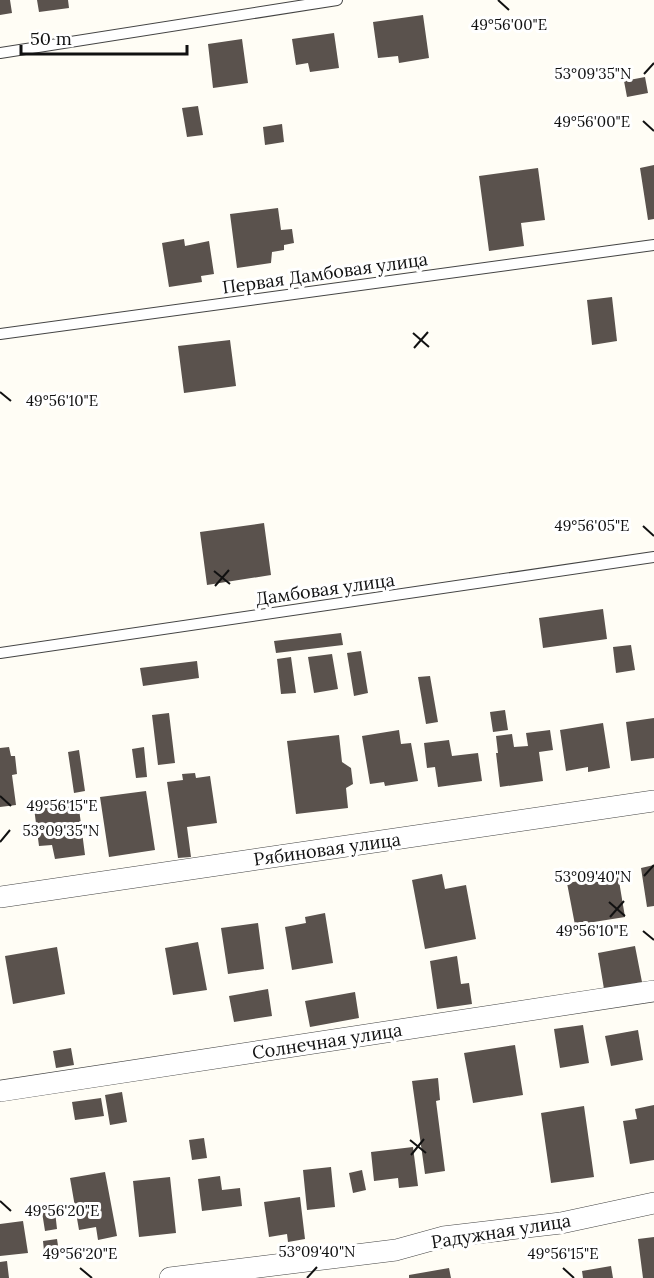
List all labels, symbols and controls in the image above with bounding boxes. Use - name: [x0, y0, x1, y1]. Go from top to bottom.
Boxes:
- text: 49°56'00"E: [471, 15, 547, 34]
- scale bar: [21, 18, 188, 56]
- text: 50 m: [30, 27, 72, 50]
- text: 53°09'35"N: [555, 64, 631, 83]
- text: 49°56'00"E: [554, 112, 630, 131]
- street label: Первая Дамбовая улица: [221, 247, 429, 299]
- text: 49°56'10"E: [26, 391, 98, 410]
- text: 49°56'05"E: [555, 516, 629, 535]
- street label: Дамбовая улица: [254, 568, 396, 610]
- text: 49°56'15"E: [27, 796, 98, 815]
- text: 53°09'35"N: [23, 821, 99, 840]
- street label: Рябиновая улица: [252, 827, 402, 871]
- text: 53°09'40"N: [554, 867, 632, 886]
- text: 49°56'10"E: [556, 921, 628, 940]
- street label: Солнечная улица: [250, 1018, 404, 1064]
- text: 49°56'20"E: [25, 1201, 99, 1220]
- street label: Радужная улица: [430, 1209, 572, 1253]
- text: 53°09'40"N: [278, 1242, 356, 1261]
- text: 49°56'20"E: [43, 1244, 117, 1263]
- text: 49°56'15"E: [528, 1244, 599, 1263]

